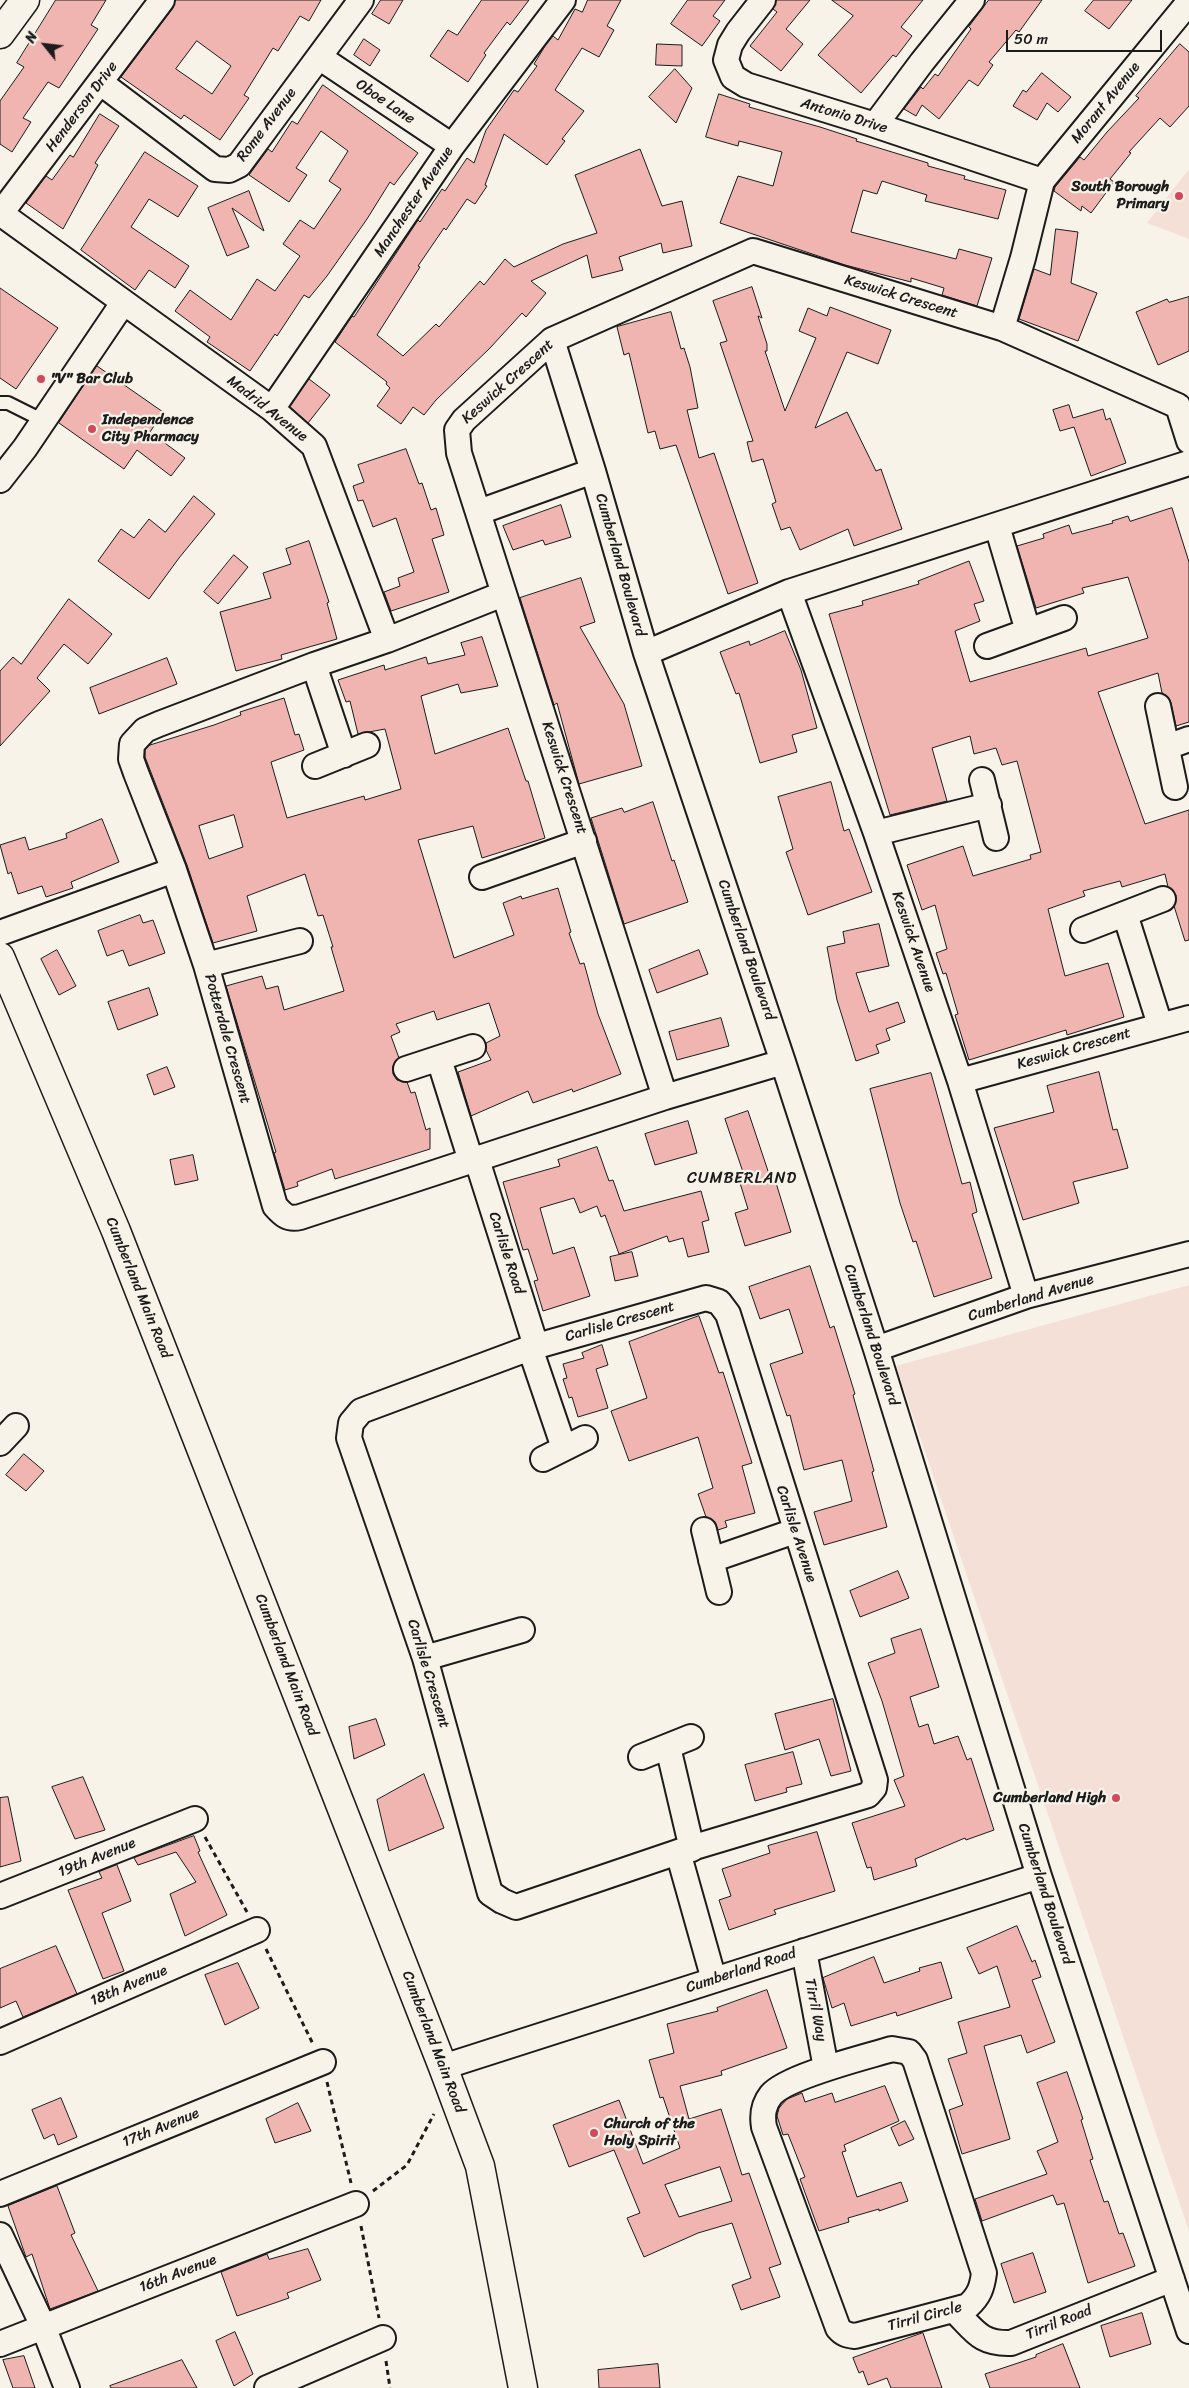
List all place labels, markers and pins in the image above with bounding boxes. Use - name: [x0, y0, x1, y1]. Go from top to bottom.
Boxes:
- place label: South Borough Primary: [1071, 178, 1169, 213]
- marker: South Borough Primary: [1173, 190, 1185, 202]
- place label: "V" Bar Club: [51, 370, 133, 388]
- marker: "V" Bar Club: [35, 373, 47, 385]
- place label: Independence City Pharmacy: [102, 411, 199, 446]
- marker: Independence City Pharmacy: [86, 423, 98, 435]
- place label: Cumberland High: [993, 1789, 1106, 1807]
- marker: Cumberland High: [1110, 1792, 1122, 1804]
- place label: Church of the Holy Spirit: [604, 2115, 695, 2150]
- marker: Church of the Holy Spirit: [588, 2127, 600, 2139]

